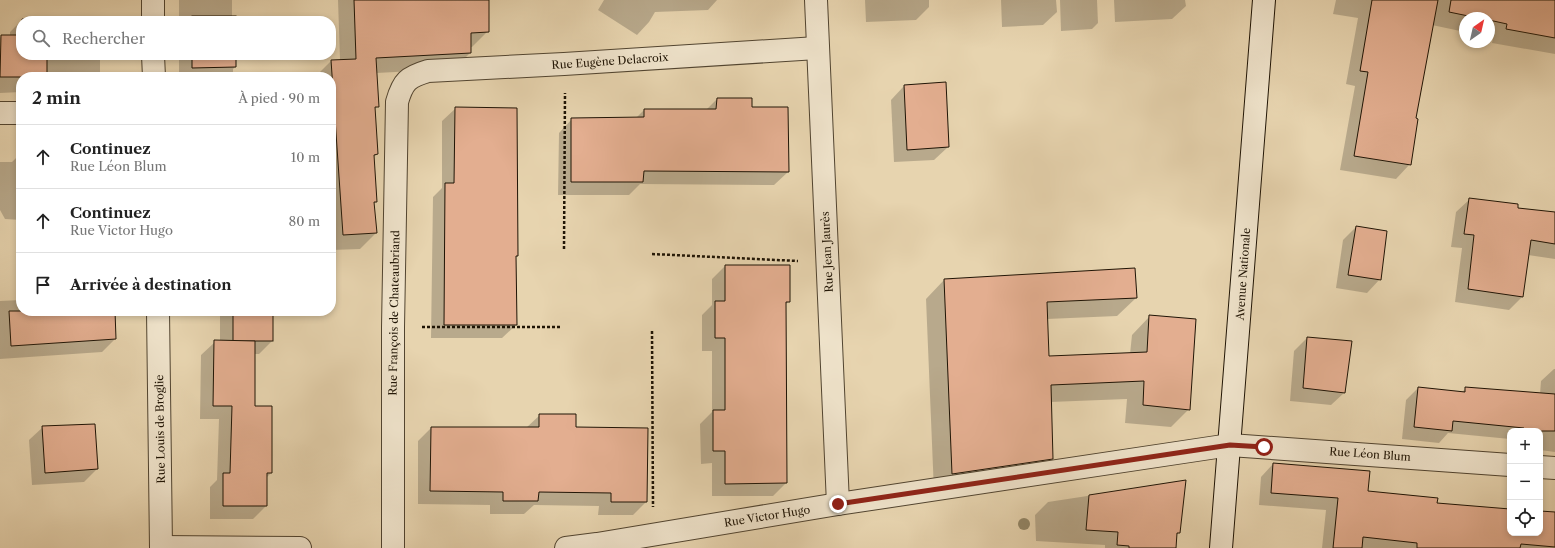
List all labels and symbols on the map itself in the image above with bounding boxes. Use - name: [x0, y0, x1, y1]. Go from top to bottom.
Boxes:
- north arrow: [1459, 12, 1495, 48]
- street label: Rue Eugène Delacroix: [551, 50, 669, 72]
- street label: Rue Jean Jaurès: [818, 211, 836, 293]
- street label: Avenue Nationale: [1233, 227, 1253, 322]
- street label: Rue François de Chateaubriand: [386, 230, 402, 396]
- street label: Rue Louis de Broglie: [152, 374, 168, 484]
- route start: [1255, 438, 1273, 456]
- street label: Rue Léon Blum: [1329, 444, 1412, 464]
- route end: [829, 495, 847, 513]
- street label: Rue Victor Hugo: [723, 502, 811, 530]

